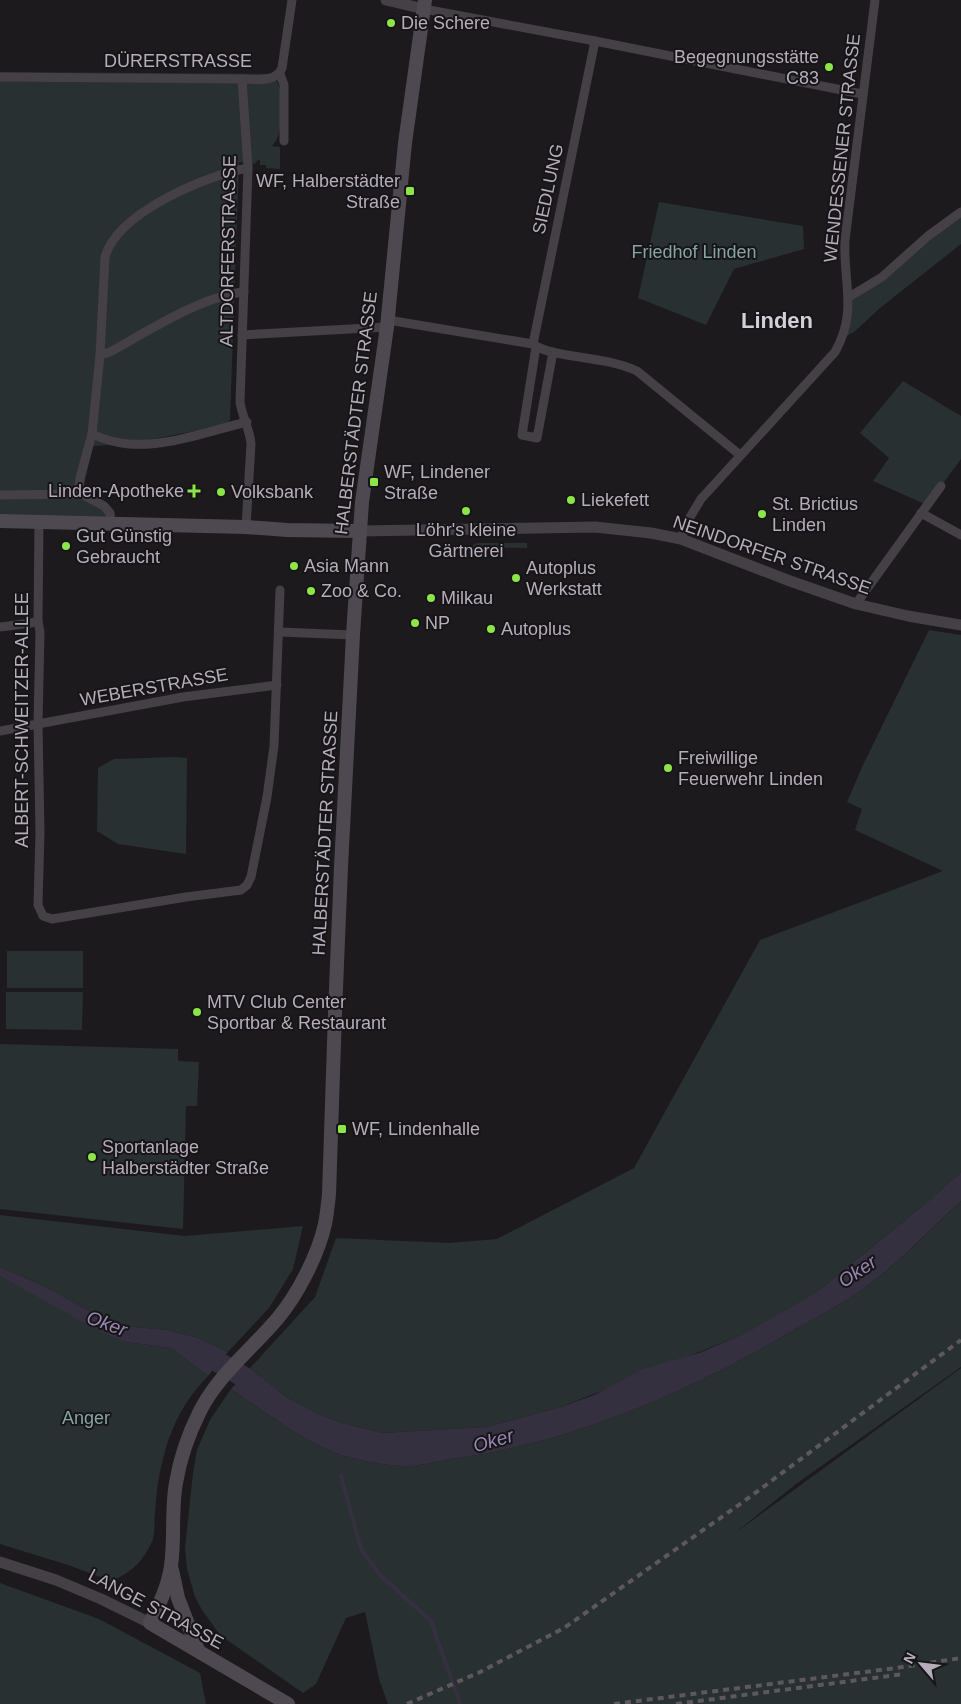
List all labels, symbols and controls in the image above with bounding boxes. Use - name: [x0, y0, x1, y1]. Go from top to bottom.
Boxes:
- place label: Die Schere: [401, 13, 490, 33]
- marker: Die Schere: [385, 17, 397, 29]
- street label: WENDESSENER STRASSE: [820, 33, 864, 263]
- place label: Begegnungsstätte C83: [674, 47, 819, 88]
- street label: DÜRERSTRASSE: [104, 51, 252, 71]
- marker: Begegnungsstätte C83: [823, 61, 835, 73]
- street label: SIEDLUNG: [529, 142, 567, 236]
- street label: ALTDORFERSTRASSE: [216, 155, 240, 347]
- place label: WF, Halberstädter Straße: [256, 171, 400, 212]
- marker: WF, Halberstädter Straße: [404, 185, 416, 197]
- park label: Friedhof Linden: [631, 242, 757, 262]
- street label: HALBERSTÄDTER STRASSE: [331, 290, 381, 536]
- district label: Linden: [741, 308, 813, 333]
- place label: WF, Lindener Straße: [384, 462, 490, 503]
- marker: WF, Lindener Straße: [368, 476, 380, 488]
- place label: Linden-Apotheke: [48, 481, 184, 501]
- place label: Volksbank: [231, 482, 314, 502]
- marker: Linden-Apotheke: [188, 485, 200, 497]
- marker: Volksbank: [215, 486, 227, 498]
- place label: Liekefett: [581, 490, 649, 510]
- marker: Liekefett: [565, 494, 577, 506]
- place label: St. Brictius Linden: [772, 494, 858, 535]
- marker: Löhr's kleine Gärtnerei: [460, 505, 472, 517]
- marker: St. Brictius Linden: [756, 508, 768, 520]
- street label: NEINDORFER STRASSE: [670, 512, 874, 598]
- place label: Löhr's kleine Gärtnerei: [416, 520, 516, 561]
- place label: Gut Günstig Gebraucht: [76, 526, 172, 567]
- marker: Gut Günstig Gebraucht: [60, 540, 72, 552]
- place label: Asia Mann: [304, 556, 389, 576]
- place label: Autoplus Werkstatt: [526, 558, 602, 599]
- marker: Asia Mann: [288, 560, 300, 572]
- marker: Autoplus Werkstatt: [510, 572, 522, 584]
- place label: Zoo & Co.: [321, 581, 402, 601]
- marker: Zoo & Co.: [305, 585, 317, 597]
- place label: Milkau: [441, 588, 493, 608]
- street label: ALBERT-SCHWEITZER-ALLEE: [12, 592, 32, 848]
- marker: Milkau: [425, 592, 437, 604]
- place label: NP: [425, 613, 450, 633]
- marker: NP: [409, 617, 421, 629]
- place label: Autoplus: [501, 619, 571, 639]
- marker: Autoplus: [485, 623, 497, 635]
- street label: WEBERSTRASSE: [78, 664, 230, 710]
- street label: HALBERSTÄDTER STRASSE: [309, 710, 341, 956]
- place label: Freiwillige Feuerwehr Linden: [678, 748, 823, 789]
- marker: Freiwillige Feuerwehr Linden: [662, 762, 674, 774]
- place label: MTV Club Center Sportbar & Restaurant: [207, 992, 386, 1033]
- marker: MTV Club Center Sportbar & Restaurant: [191, 1006, 203, 1018]
- place label: WF, Lindenhalle: [352, 1119, 480, 1139]
- marker: WF, Lindenhalle: [336, 1123, 348, 1135]
- place label: Sportanlage Halberstädter Straße: [102, 1137, 269, 1178]
- marker: Sportanlage Halberstädter Straße: [86, 1151, 98, 1163]
- water label: Oker: [834, 1251, 881, 1292]
- water label: Oker: [84, 1307, 130, 1341]
- park label: Anger: [62, 1408, 110, 1428]
- water label: Oker: [470, 1425, 516, 1456]
- street label: LANGE STRASSE: [85, 1565, 227, 1653]
- north arrow: [896, 1639, 946, 1689]
- text: N: [900, 1650, 919, 1666]

